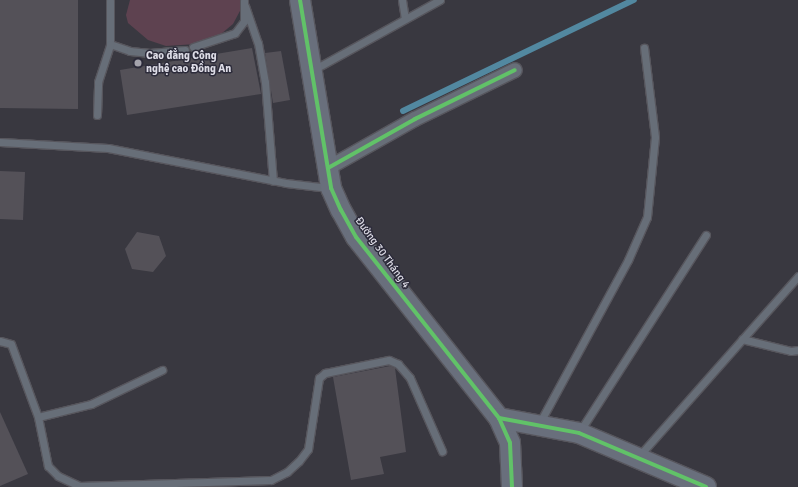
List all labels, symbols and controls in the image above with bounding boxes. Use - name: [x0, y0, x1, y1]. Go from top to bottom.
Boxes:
- place label: Cao đẳng Công nghệ cao Đồng An: [146, 50, 231, 76]
- marker: Cao đẳng Công nghệ cao Đồng An: [133, 58, 143, 68]
- street label: Đường 30 Tháng 4: [352, 215, 412, 291]

